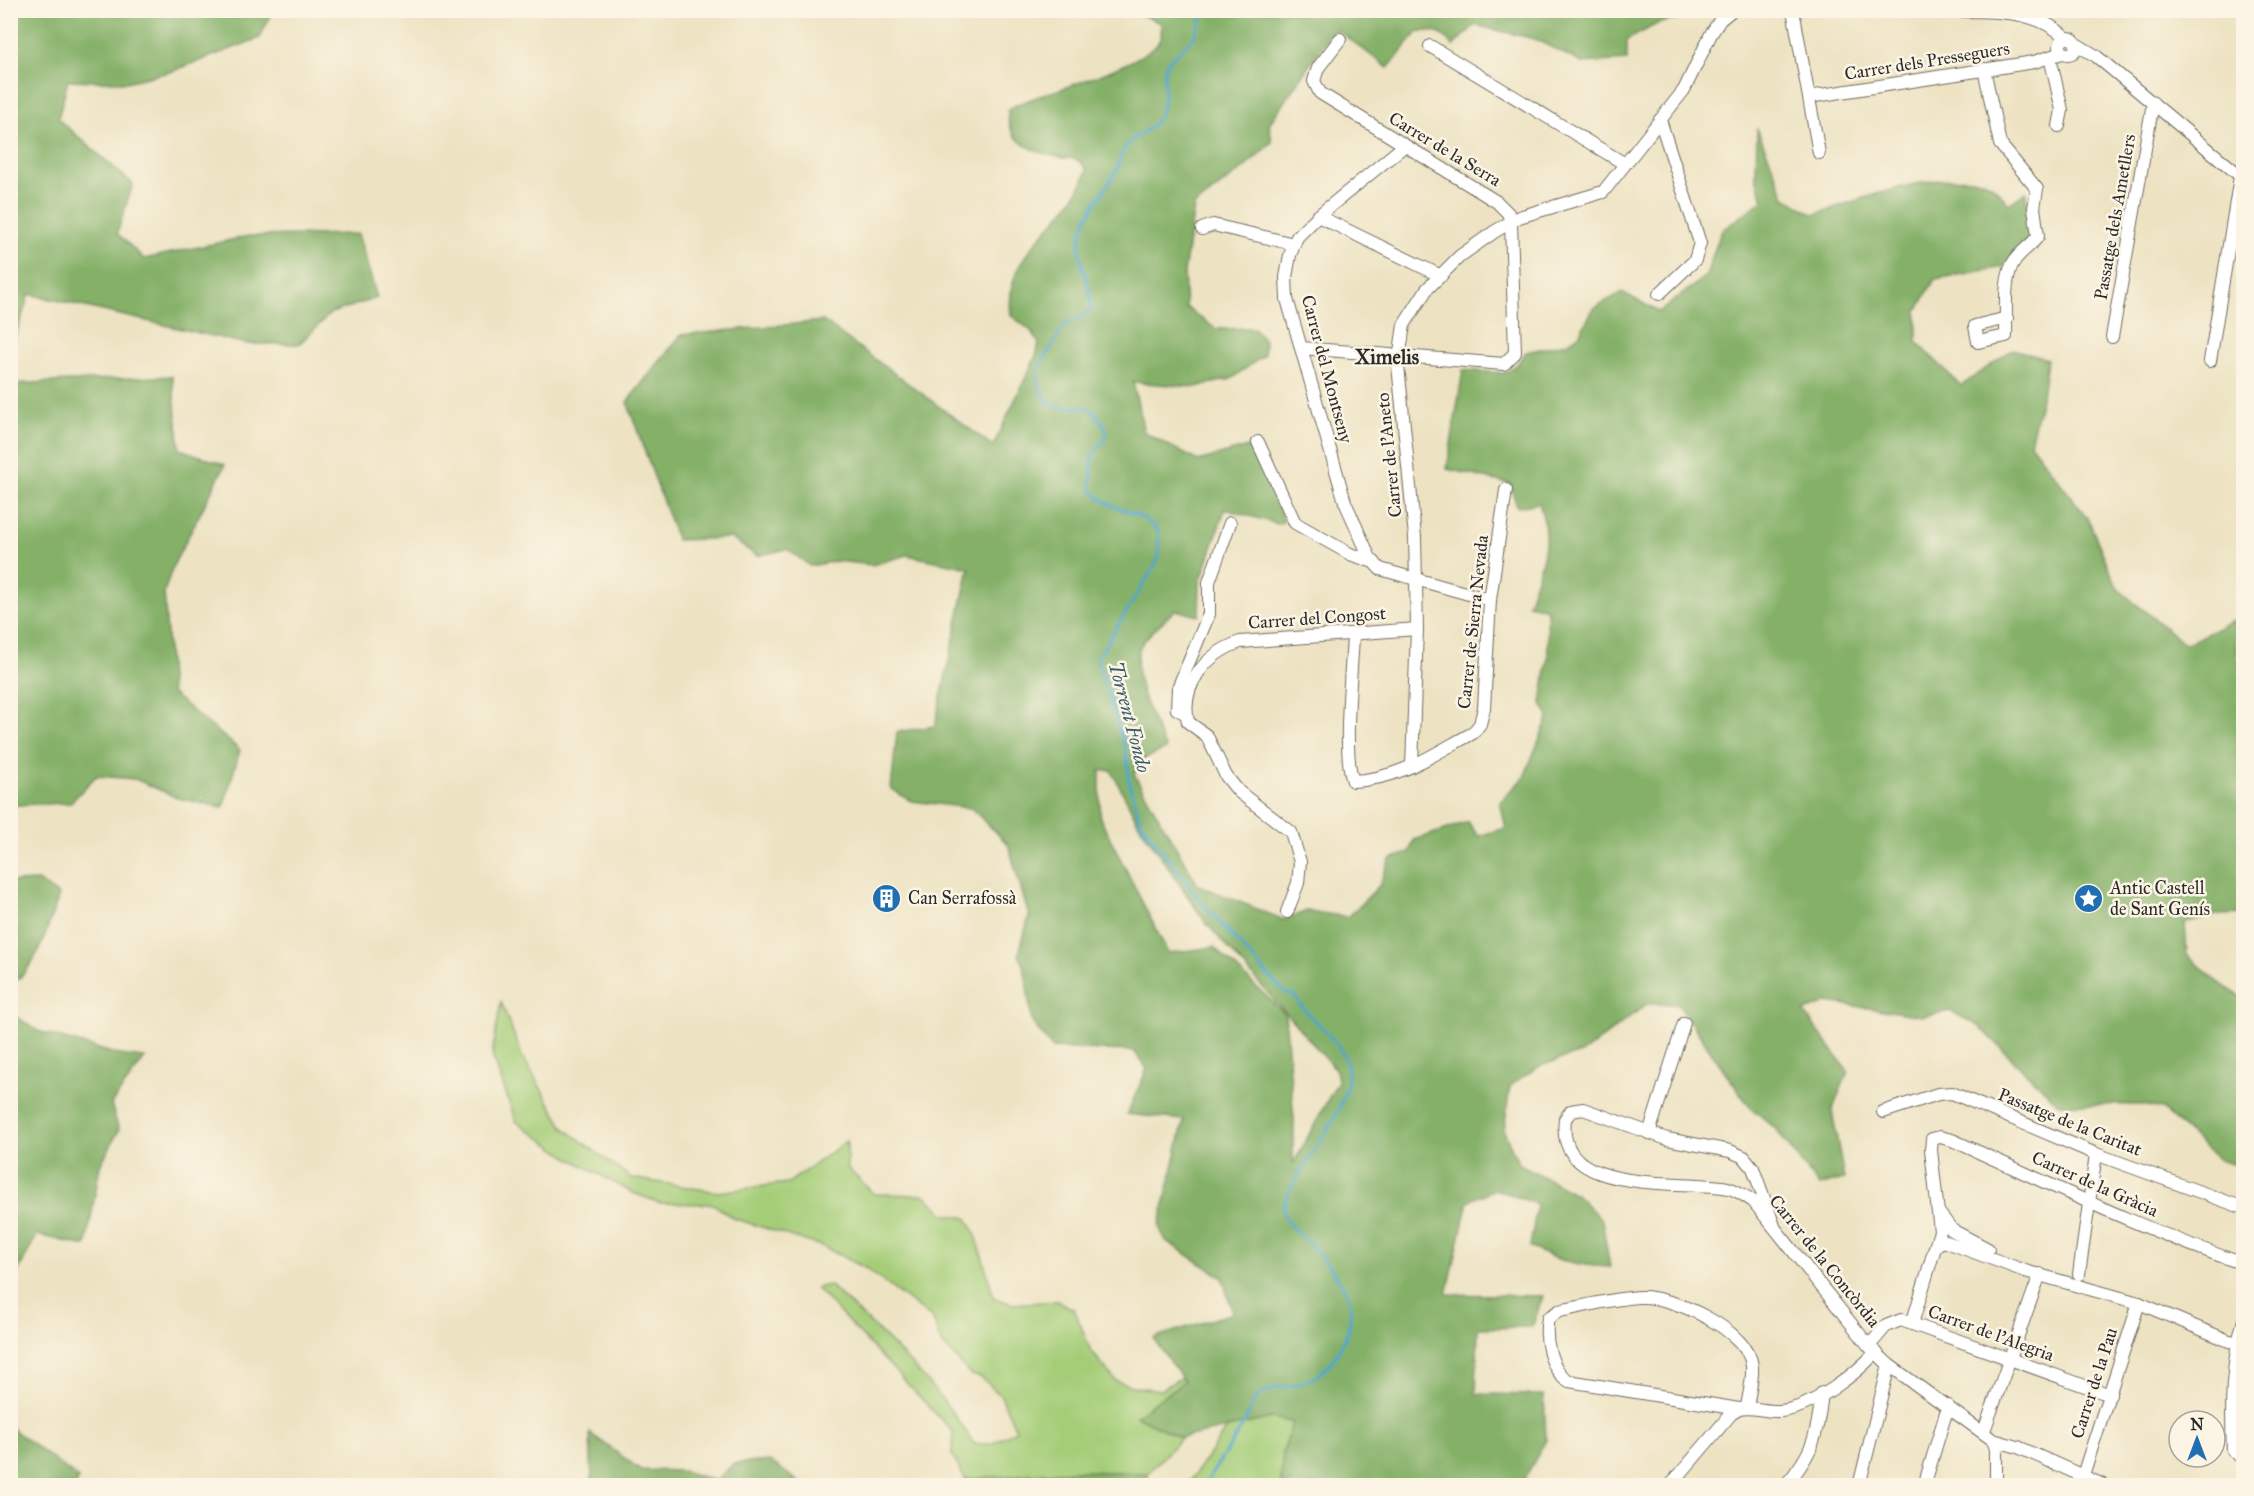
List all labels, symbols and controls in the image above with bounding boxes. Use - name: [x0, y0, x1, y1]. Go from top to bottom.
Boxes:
- street label: Carrer dels Presseguers: [1843, 37, 2011, 86]
- street label: Carrer de la Serra: [1385, 107, 1505, 191]
- street label: Passatge dels Ametllers: [2090, 132, 2141, 302]
- street label: Carrer del Montseny: [1297, 293, 1357, 446]
- district label: Ximelis: [1354, 345, 1420, 369]
- street label: Carrer de l'Aneto: [1372, 392, 1406, 518]
- street label: Carrer de Sierra Nevada: [1453, 534, 1493, 710]
- street label: Carrer del Congost: [1247, 602, 1387, 635]
- water label: Torrent Fondo: [1104, 659, 1156, 776]
- place label: Antic Castell de Sant Genís: [2109, 877, 2210, 920]
- building icon: Can Serrafossà: [871, 882, 903, 914]
- place icon: Antic Castell de Sant Genís: [2073, 882, 2105, 914]
- place label: Can Serrafossà: [908, 887, 1017, 909]
- street label: Passatge de la Caritat: [1995, 1083, 2146, 1162]
- street label: Carrer de la Gràcia: [2028, 1146, 2162, 1222]
- street label: Carrer de la Concòrdia: [1765, 1190, 1886, 1332]
- street label: Carrer de l'Alegria: [1925, 1300, 2057, 1367]
- street label: Carrer de la Pau: [2066, 1324, 2122, 1441]
- north arrow: [2167, 1409, 2227, 1469]
- text: N: [2190, 1415, 2204, 1434]

